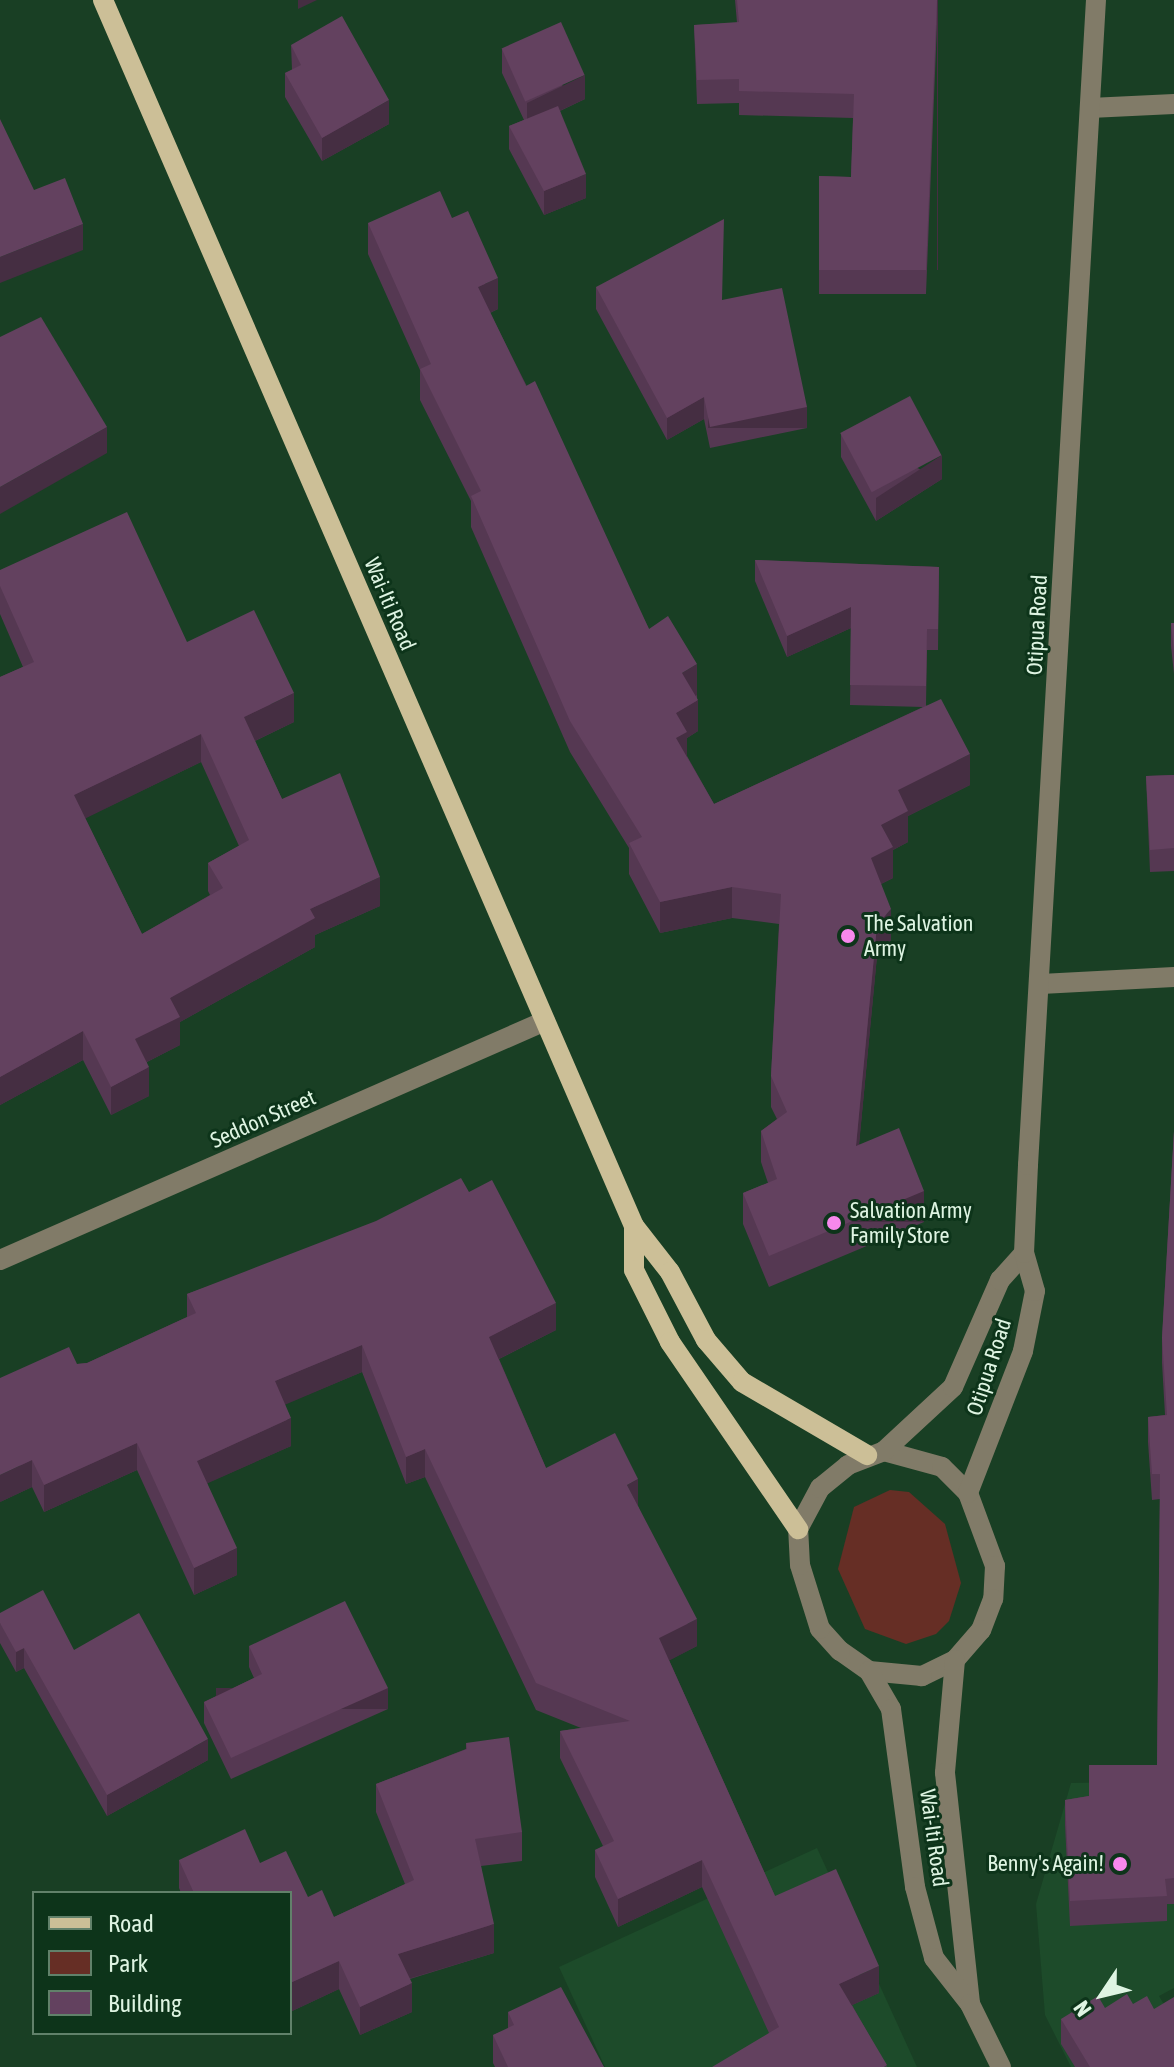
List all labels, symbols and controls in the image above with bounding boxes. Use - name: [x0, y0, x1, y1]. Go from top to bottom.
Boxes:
- street label: Wai-Iti Road: [359, 554, 421, 654]
- street label: Otipua Road: [1021, 574, 1053, 676]
- place label: The Salvation Army: [864, 910, 973, 962]
- marker: The Salvation Army: [839, 927, 857, 945]
- street label: Seddon Street: [206, 1084, 320, 1154]
- place label: Salvation Army Family Store: [850, 1197, 972, 1248]
- marker: Salvation Army Family Store: [825, 1214, 843, 1232]
- street label: Otipua Road: [961, 1315, 1017, 1419]
- street label: Wai-Iti Road: [914, 1788, 954, 1888]
- place label: Benny's Again!: [987, 1851, 1104, 1877]
- marker: Benny's Again!: [1111, 1855, 1129, 1873]
- legend: [32, 1891, 292, 2035]
- text: Road: [108, 1910, 154, 1937]
- text: Park: [108, 1950, 148, 1977]
- north arrow: [1062, 1955, 1142, 2035]
- text: Building: [108, 1990, 181, 2017]
- text: N: [1068, 1996, 1097, 2022]

